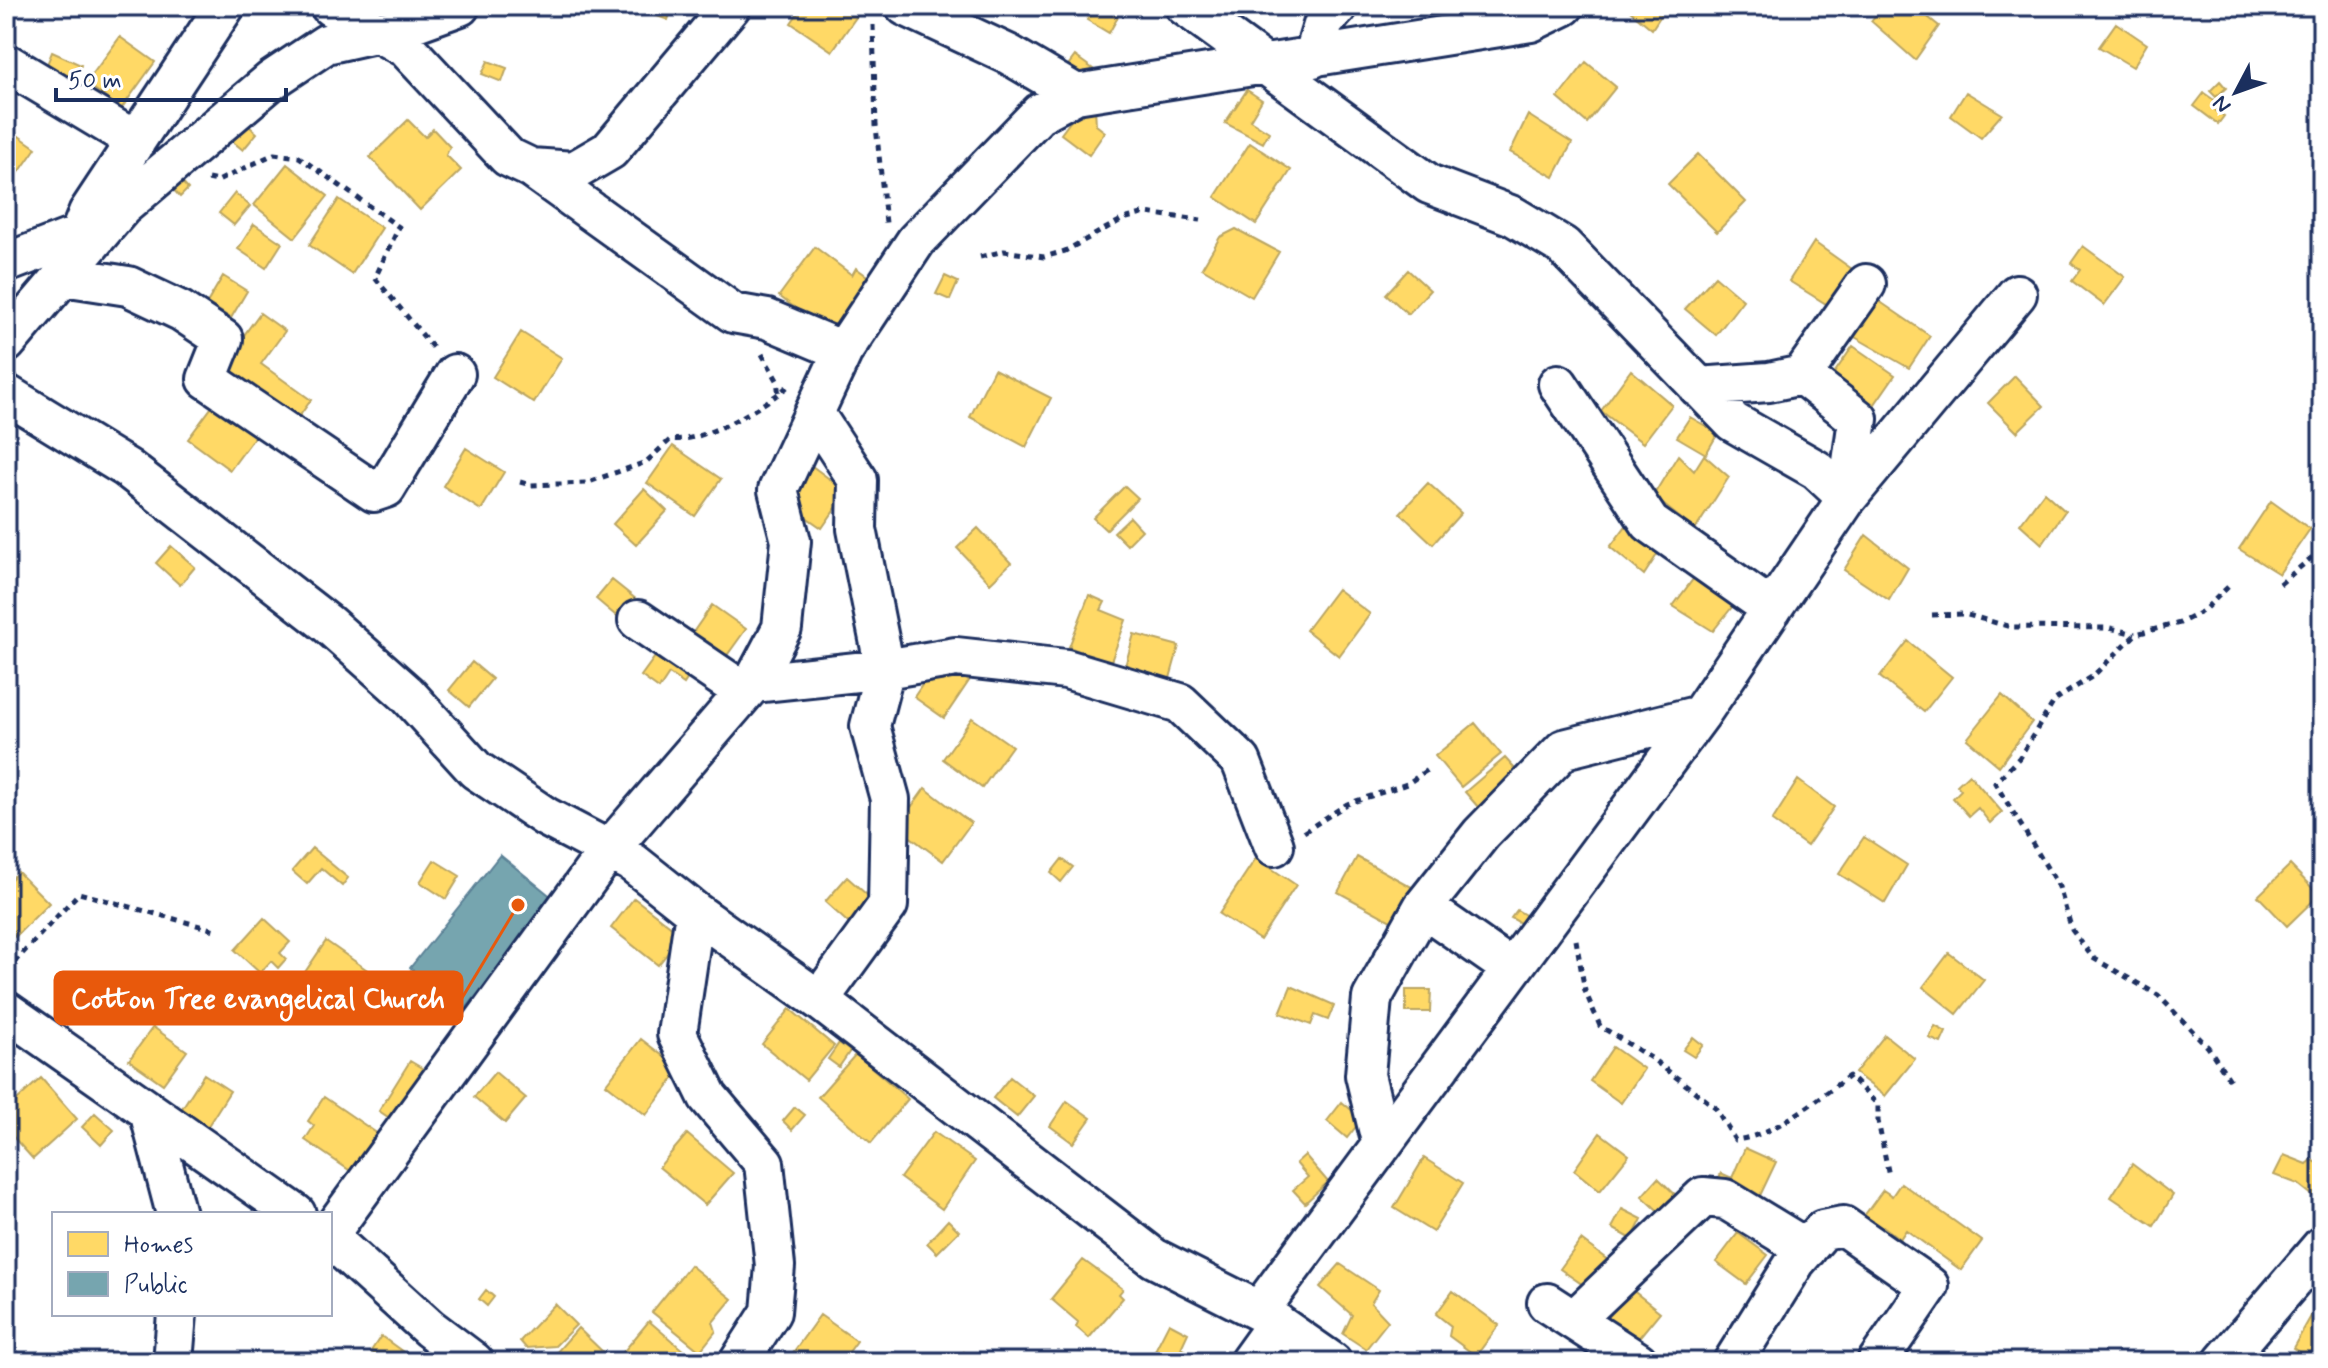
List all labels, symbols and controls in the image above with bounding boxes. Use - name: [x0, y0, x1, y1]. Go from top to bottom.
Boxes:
- scale bar: [56, 52, 286, 102]
- north arrow: [2196, 52, 2276, 132]
- text: 50 m: [68, 66, 122, 97]
- text: N: [2207, 89, 2238, 119]
- callout: Cotton Tree evangelical Church: [55, 972, 462, 1024]
- text: Cotton Tree evangelical Church: [71, 982, 445, 1022]
- legend: [52, 1212, 332, 1316]
- text: Homes: [124, 1230, 193, 1261]
- text: Public: [124, 1270, 188, 1301]

